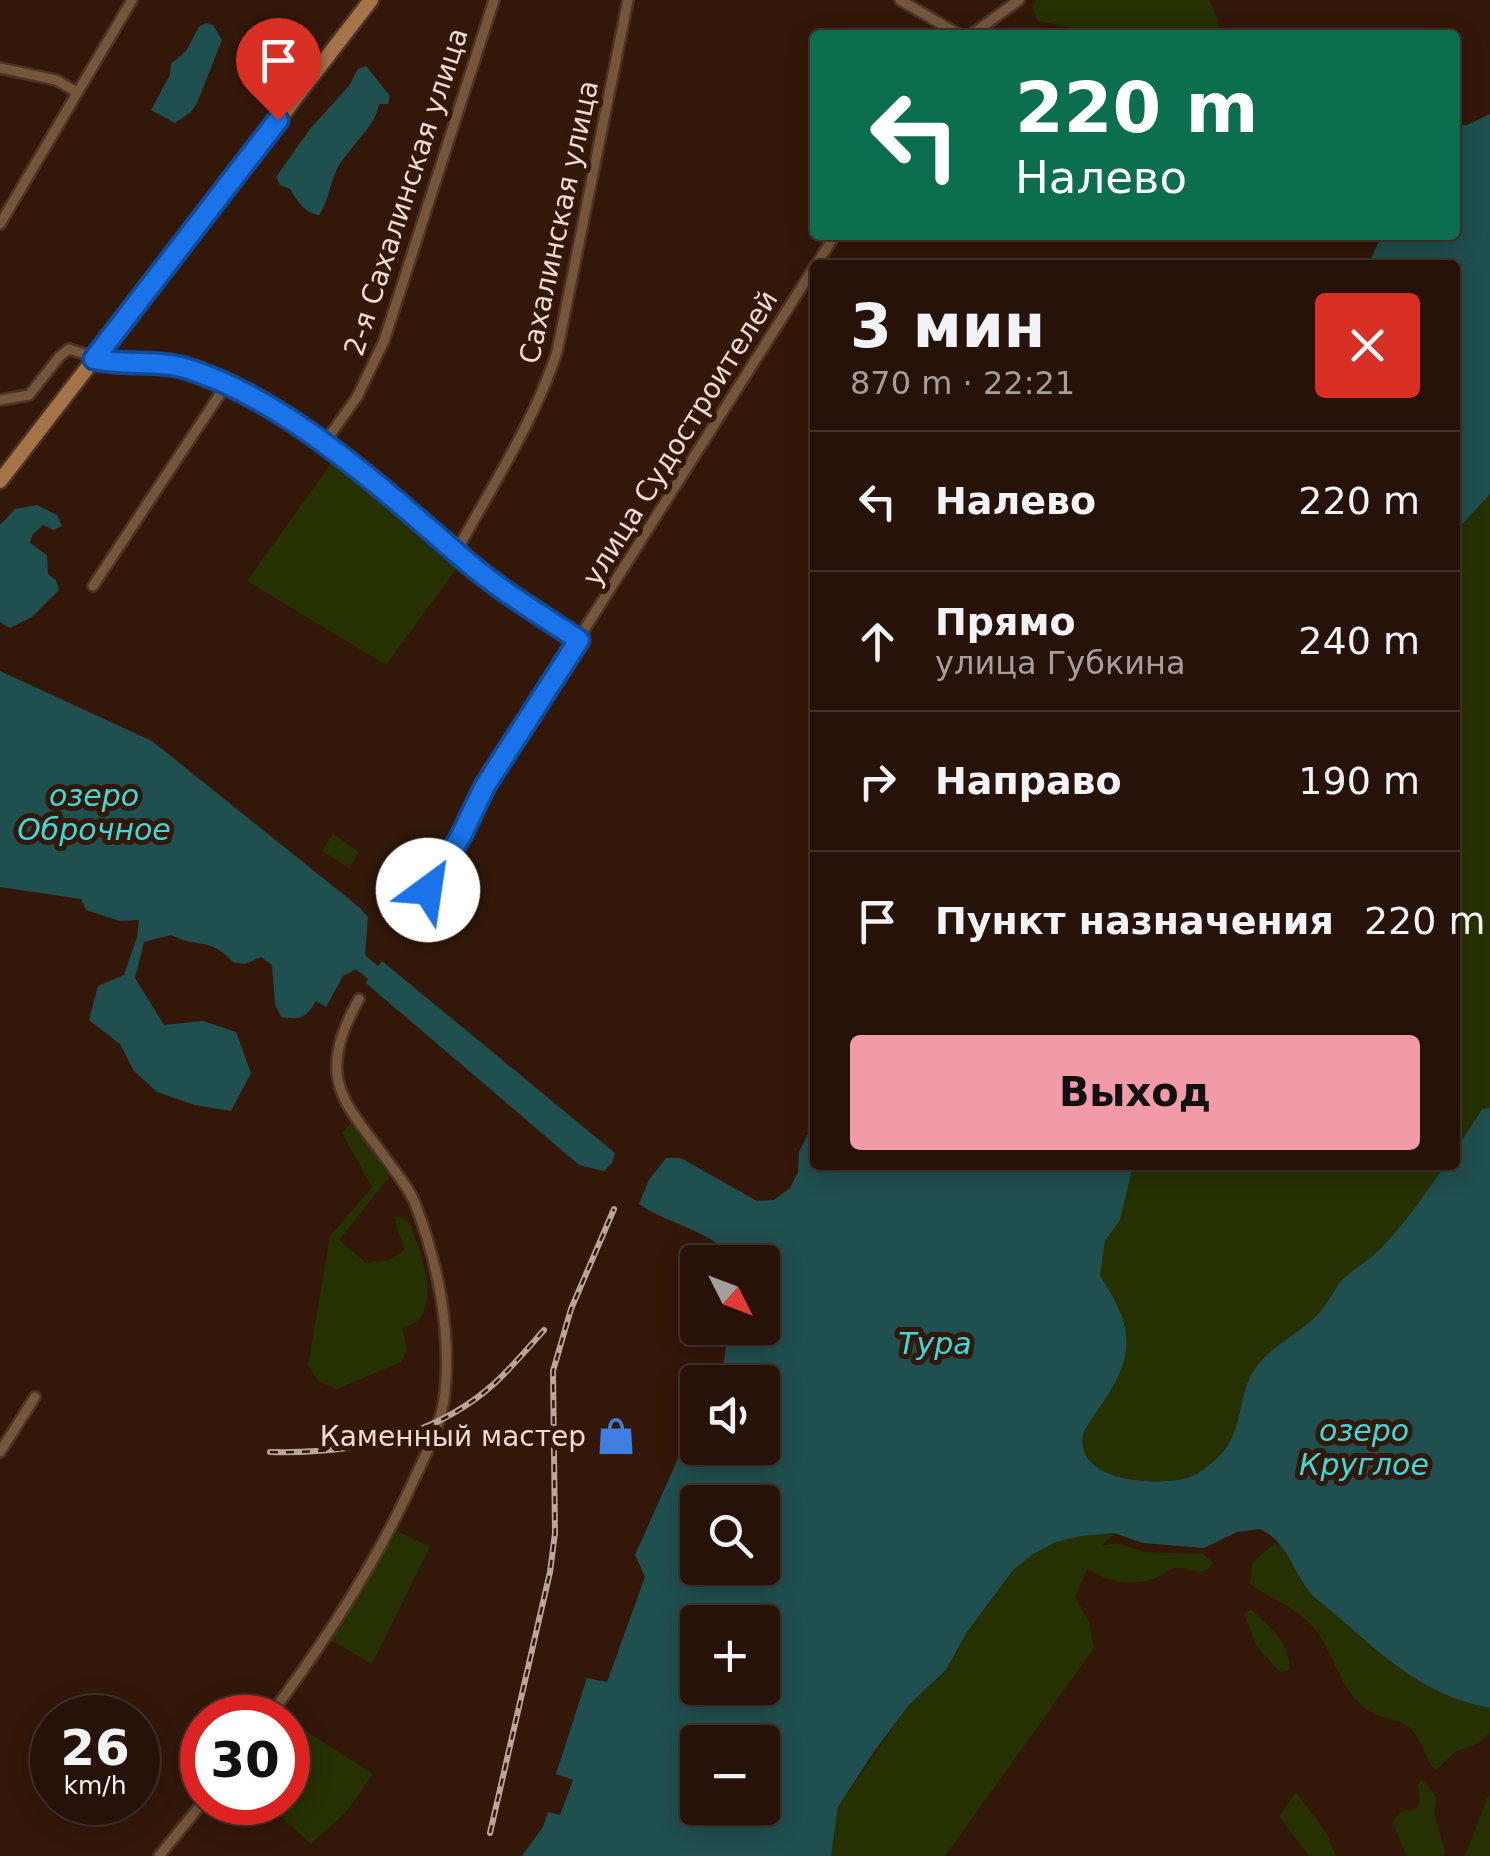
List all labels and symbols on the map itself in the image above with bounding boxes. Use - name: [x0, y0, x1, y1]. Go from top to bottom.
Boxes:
- pin: [236, 18, 321, 121]
- street label: 2-я Сахалинская улица: [337, 24, 475, 360]
- street label: Сахалинская улица: [513, 77, 605, 367]
- street label: улица Судостроителей: [575, 284, 785, 592]
- water label: озеро Оброчное: [17, 778, 171, 847]
- position arrow: [376, 838, 480, 942]
- north arrow: [680, 1245, 780, 1345]
- water label: Тура: [898, 1326, 972, 1361]
- water label: озеро Круглое: [1299, 1413, 1429, 1482]
- shop icon: Каменный мастер: [595, 1415, 637, 1457]
- place label: Каменный мастер: [320, 1420, 586, 1453]
- speed limit sign: 30: [180, 1695, 310, 1825]

